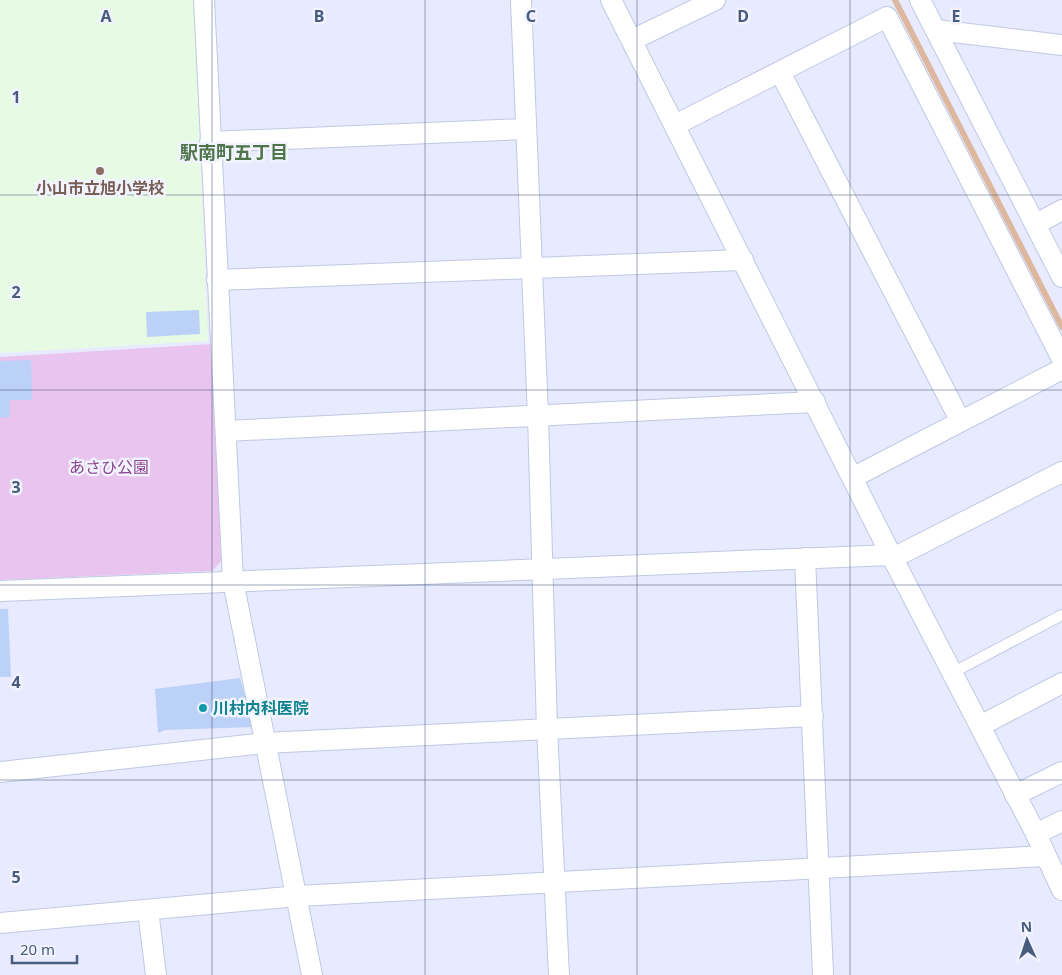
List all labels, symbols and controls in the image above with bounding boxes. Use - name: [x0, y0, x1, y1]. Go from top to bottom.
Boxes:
- text: A: [100, 5, 112, 27]
- text: B: [314, 5, 324, 27]
- text: C: [526, 5, 536, 27]
- text: D: [737, 5, 749, 27]
- text: E: [952, 5, 961, 27]
- text: 1: [11, 86, 21, 108]
- district label: 駅南町五丁目: [180, 140, 288, 164]
- marker: 小山市立旭小学校: [94, 165, 106, 177]
- place label: 小山市立旭小学校: [36, 177, 164, 199]
- text: 2: [11, 281, 21, 303]
- park label: あさひ公園: [69, 456, 149, 478]
- text: 3: [11, 476, 21, 498]
- text: 4: [11, 671, 21, 693]
- place label: 川村内科医院: [213, 697, 309, 719]
- marker: 川村内科医院: [197, 702, 209, 714]
- text: 5: [11, 866, 21, 888]
- north arrow: [1002, 915, 1052, 965]
- text: N: [1020, 917, 1032, 936]
- scale bar: [12, 932, 78, 964]
- text: 20 m: [20, 939, 55, 959]

